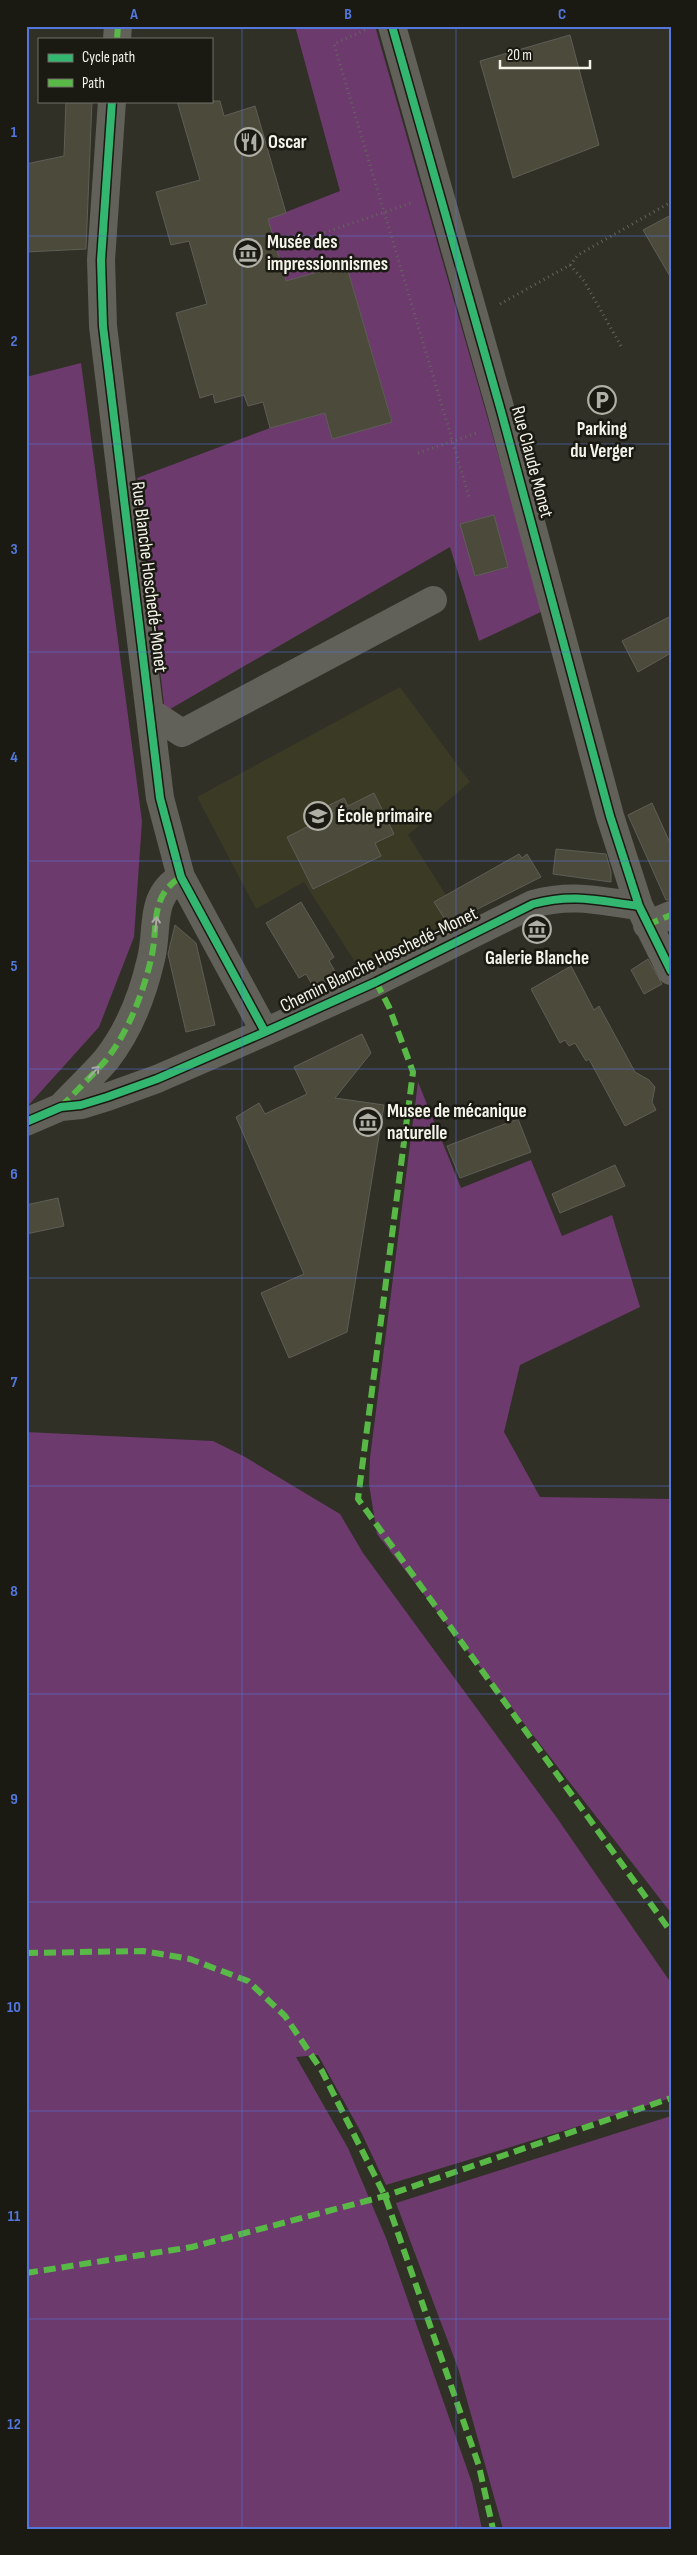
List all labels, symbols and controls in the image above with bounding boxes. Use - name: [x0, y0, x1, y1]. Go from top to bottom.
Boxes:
- text: A: [129, 5, 138, 24]
- text: B: [344, 5, 352, 24]
- text: C: [558, 5, 566, 24]
- legend: [38, 38, 212, 102]
- scale bar: [500, 38, 590, 70]
- text: 20 m: [507, 46, 532, 65]
- text: Cycle path: [82, 48, 135, 67]
- text: Path: [82, 74, 105, 93]
- text: 1: [11, 123, 18, 142]
- restaurant icon: Oscar: [234, 127, 264, 157]
- place label: Oscar: [268, 131, 307, 154]
- place label: Musée des impressionnismes: [267, 231, 388, 276]
- museum icon: Musée des impressionnismes: [233, 238, 263, 268]
- text: 2: [10, 332, 18, 351]
- parking icon: Parking du Verger: [587, 385, 617, 415]
- street label: Rue Claude Monet: [506, 404, 558, 521]
- place label: Parking du Verger: [570, 418, 634, 463]
- street label: Rue Blanche Hoschedé-Monet: [126, 480, 172, 674]
- text: 3: [10, 540, 18, 559]
- text: 4: [10, 748, 18, 767]
- school or university icon: École primaire: [303, 801, 333, 831]
- place label: École primaire: [337, 805, 432, 828]
- street label: Chemin Blanche Hoschedé-Monet: [277, 902, 482, 1018]
- museum icon: Galerie Blanche: [522, 914, 552, 944]
- one-way arrow: [151, 917, 161, 933]
- place label: Galerie Blanche: [485, 947, 589, 970]
- text: 5: [10, 957, 18, 976]
- one-way arrow: [88, 1065, 100, 1078]
- place label: Musee de mécanique naturelle: [387, 1100, 527, 1145]
- museum icon: Musee de mécanique naturelle: [353, 1107, 383, 1137]
- text: 6: [10, 1165, 18, 1184]
- text: 7: [11, 1373, 18, 1392]
- text: 8: [10, 1582, 18, 1601]
- text: 9: [10, 1790, 18, 1809]
- text: 10: [7, 1998, 21, 2017]
- text: 11: [8, 2207, 21, 2226]
- text: 12: [7, 2415, 21, 2434]

